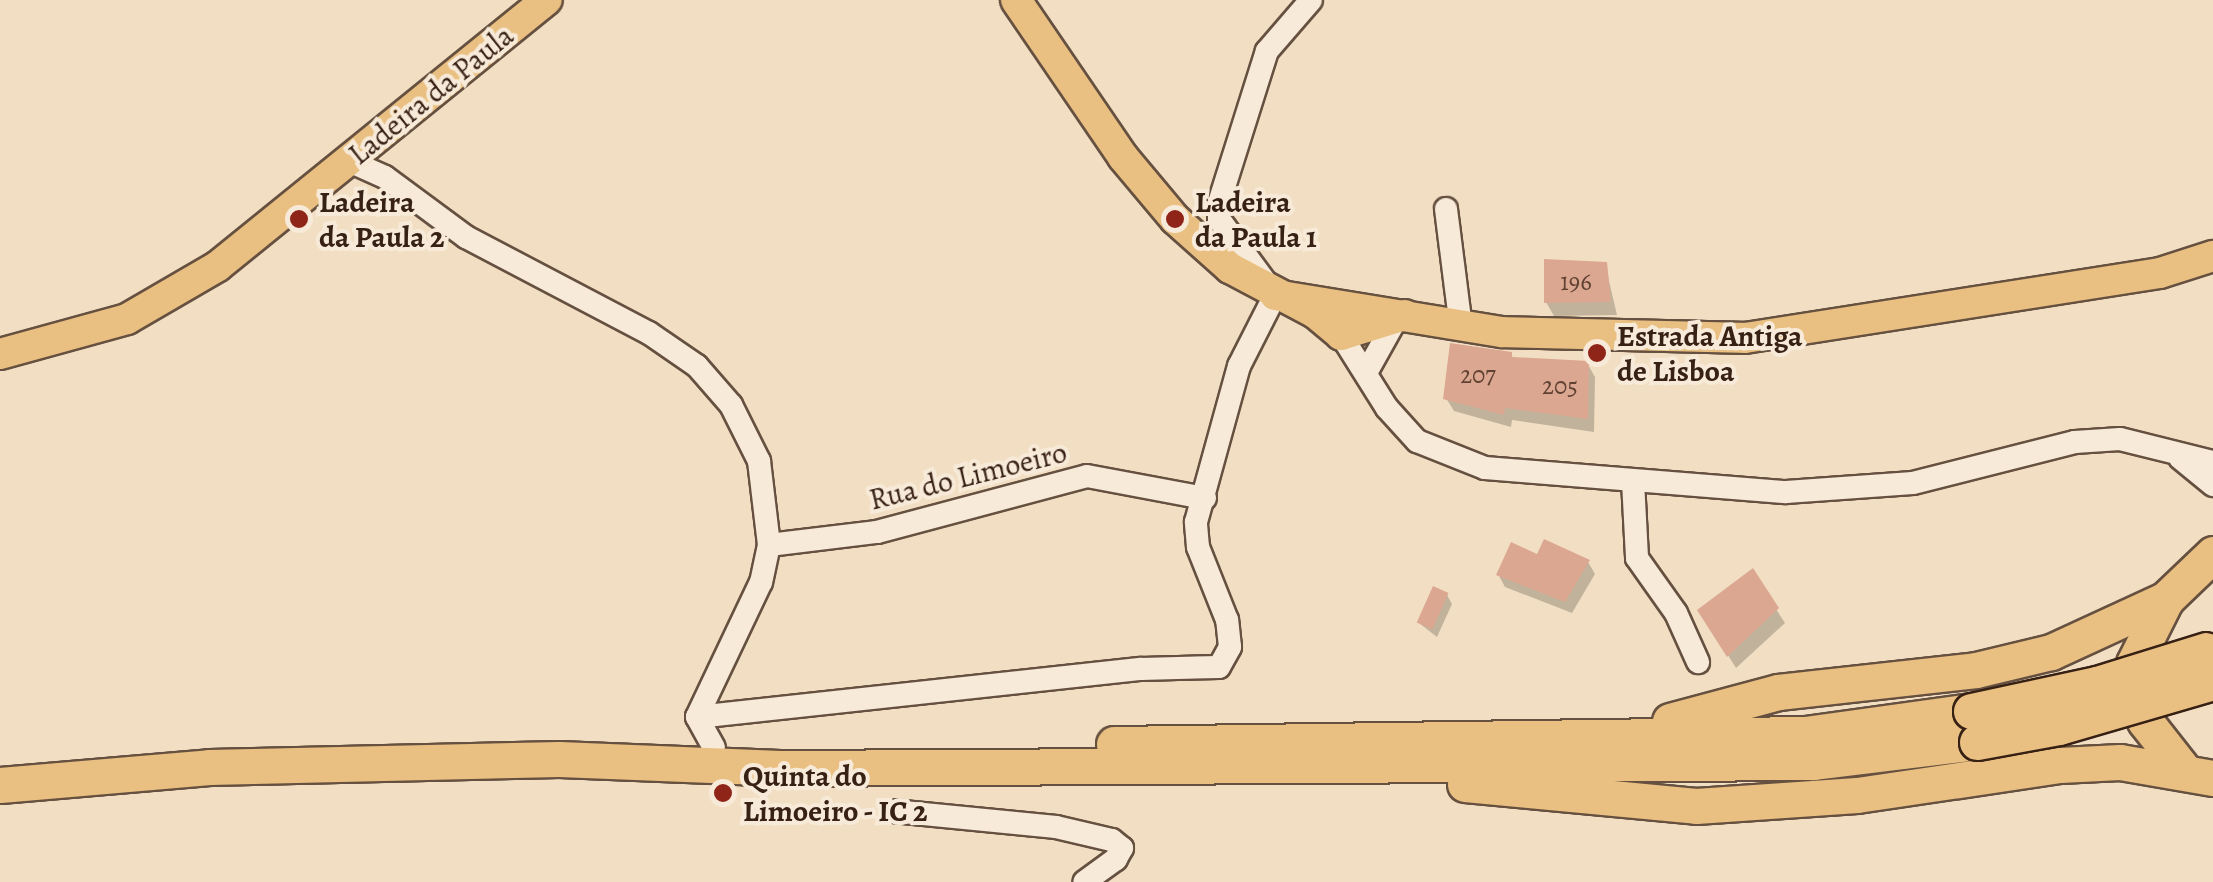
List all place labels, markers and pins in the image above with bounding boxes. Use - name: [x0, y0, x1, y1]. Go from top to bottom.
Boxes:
- place label: Ladeira da Paula 2: [319, 184, 444, 254]
- place label: Ladeira da Paula 1: [1195, 184, 1317, 254]
- marker: Ladeira da Paula 2: [288, 208, 310, 230]
- marker: Ladeira da Paula 1: [1164, 208, 1186, 230]
- place label: Estrada Antiga de Lisboa: [1617, 318, 1803, 388]
- marker: Estrada Antiga de Lisboa: [1586, 342, 1608, 364]
- place label: Quinta do Limoeiro - IC 2: [743, 758, 929, 828]
- marker: Quinta do Limoeiro - IC 2: [712, 782, 734, 804]

